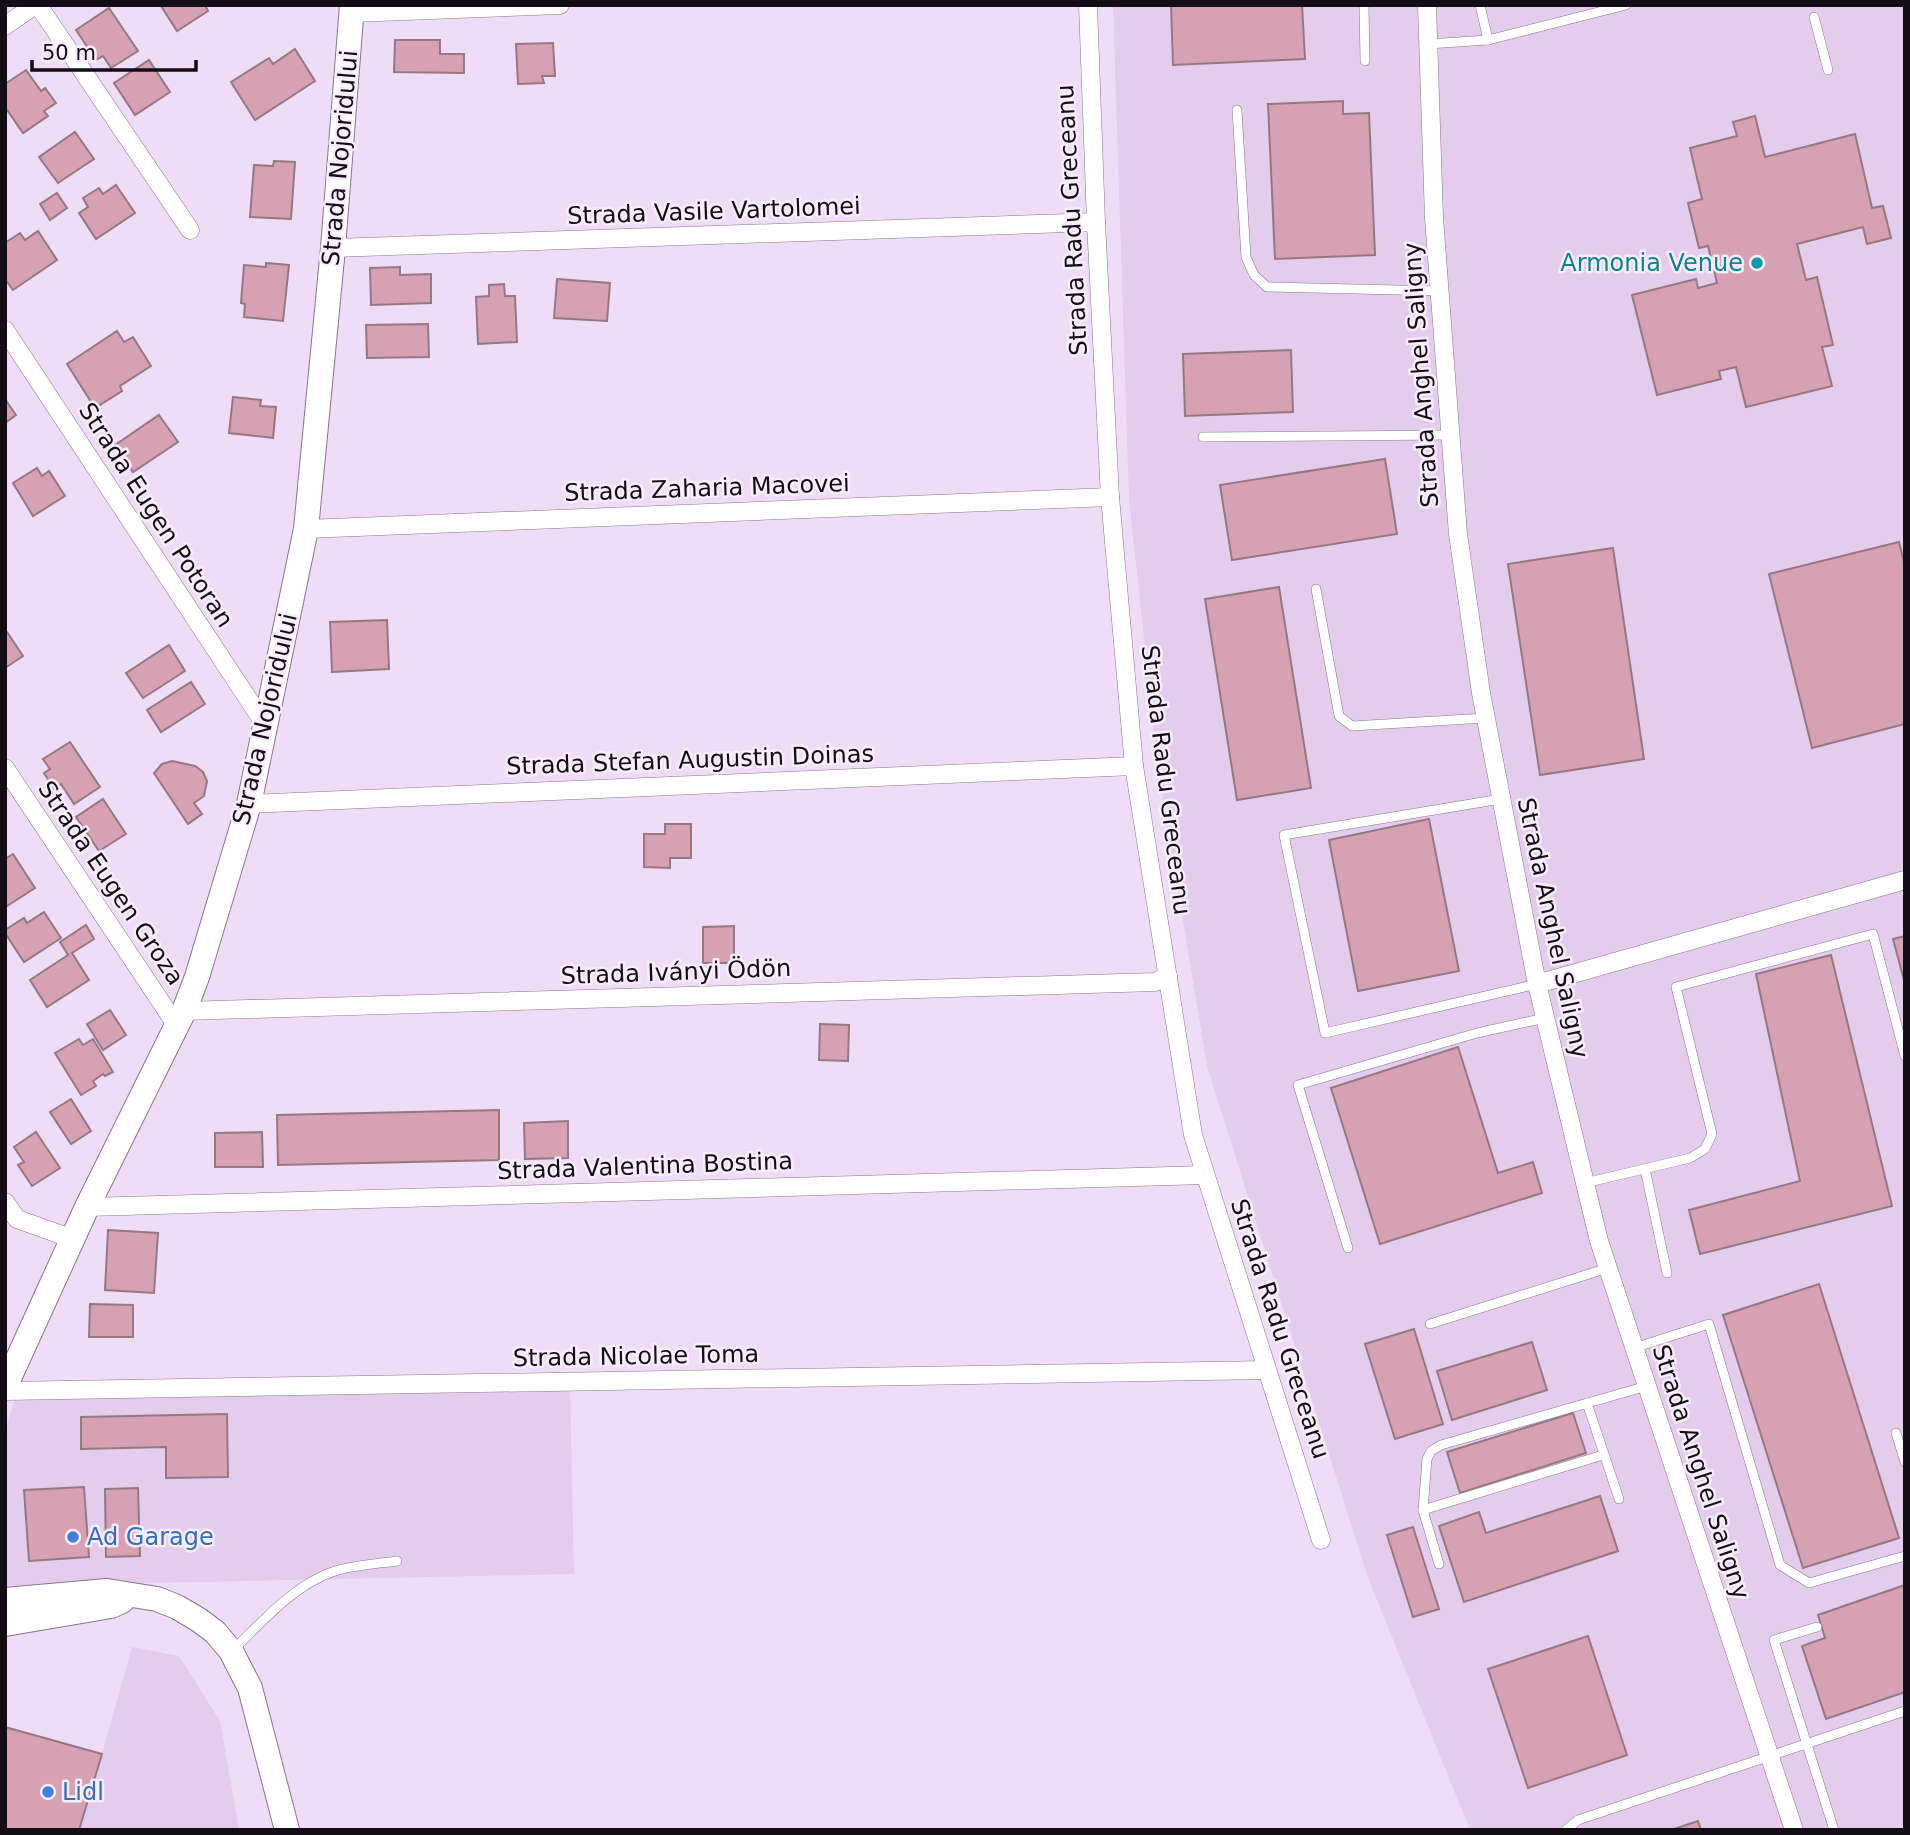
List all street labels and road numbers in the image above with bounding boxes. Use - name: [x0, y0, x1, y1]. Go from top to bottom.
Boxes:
- street label: Strada Nojoridului: [317, 49, 363, 267]
- street label: Strada Radu Greceanu: [1051, 84, 1093, 356]
- street label: Strada Vasile Vartolomei: [567, 192, 861, 230]
- street label: Strada Anghel Saligny: [1398, 241, 1444, 509]
- street label: Strada Eugen Potoran: [73, 397, 239, 633]
- street label: Strada Zaharia Macovei: [564, 469, 850, 507]
- street label: Strada Nojoridului: [227, 610, 303, 828]
- street label: Strada Radu Greceanu: [1136, 644, 1196, 916]
- street label: Strada Stefan Augustin Doinas: [506, 740, 874, 780]
- street label: Strada Eugen Groza: [32, 776, 190, 990]
- street label: Strada Anghel Saligny: [1512, 795, 1594, 1061]
- street label: Strada Iványi Ödön: [560, 953, 792, 990]
- street label: Strada Valentina Bostina: [497, 1147, 793, 1185]
- street label: Strada Radu Greceanu: [1225, 1196, 1335, 1462]
- street label: Strada Nicolae Toma: [513, 1340, 759, 1372]
- street label: Strada Anghel Saligny: [1647, 1341, 1755, 1603]

